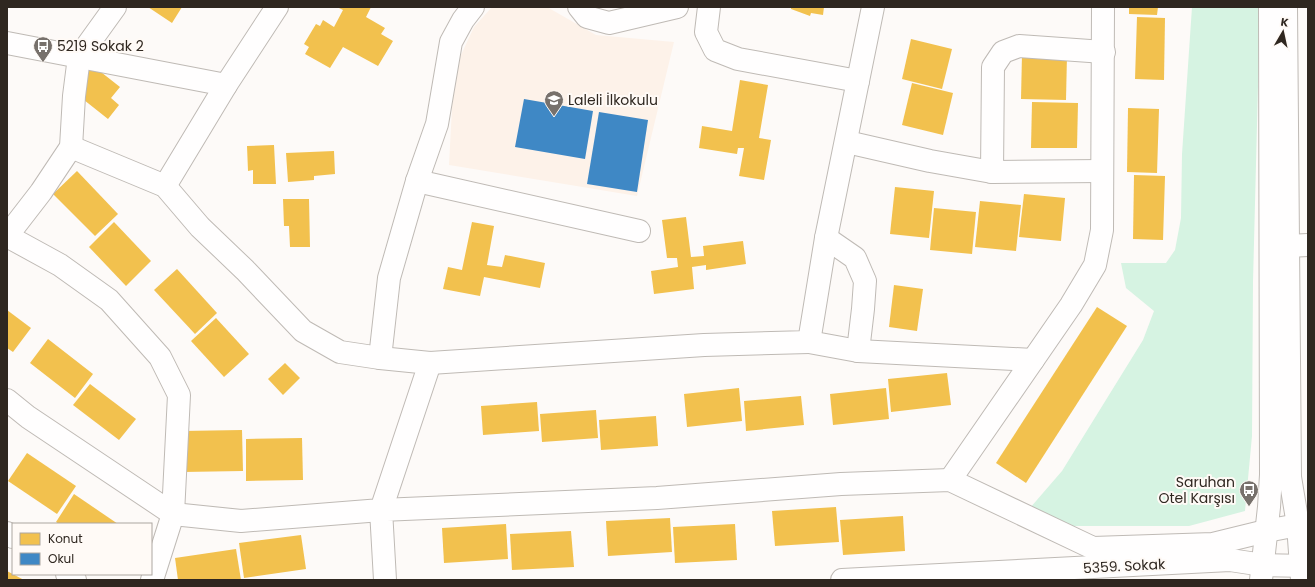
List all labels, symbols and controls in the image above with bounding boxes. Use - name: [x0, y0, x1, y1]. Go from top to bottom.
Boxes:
- north arrow: [1263, 12, 1303, 52]
- text: K: [1280, 14, 1290, 31]
- bus stop icon: 5219 Sokak 2: [32, 35, 54, 63]
- place label: 5219 Sokak 2: [57, 36, 144, 56]
- school or university icon: Laleli İlkokulu: [543, 89, 565, 117]
- place label: Laleli İlkokulu: [568, 90, 658, 110]
- place label: Saruhan Otel Karşısı: [1158, 472, 1235, 508]
- bus stop icon: Saruhan Otel Karşısı: [1238, 479, 1260, 507]
- legend: [12, 523, 152, 575]
- text: Konut: [48, 530, 83, 547]
- text: Okul: [48, 550, 74, 567]
- street label: 5359. Sokak: [1082, 554, 1166, 578]

